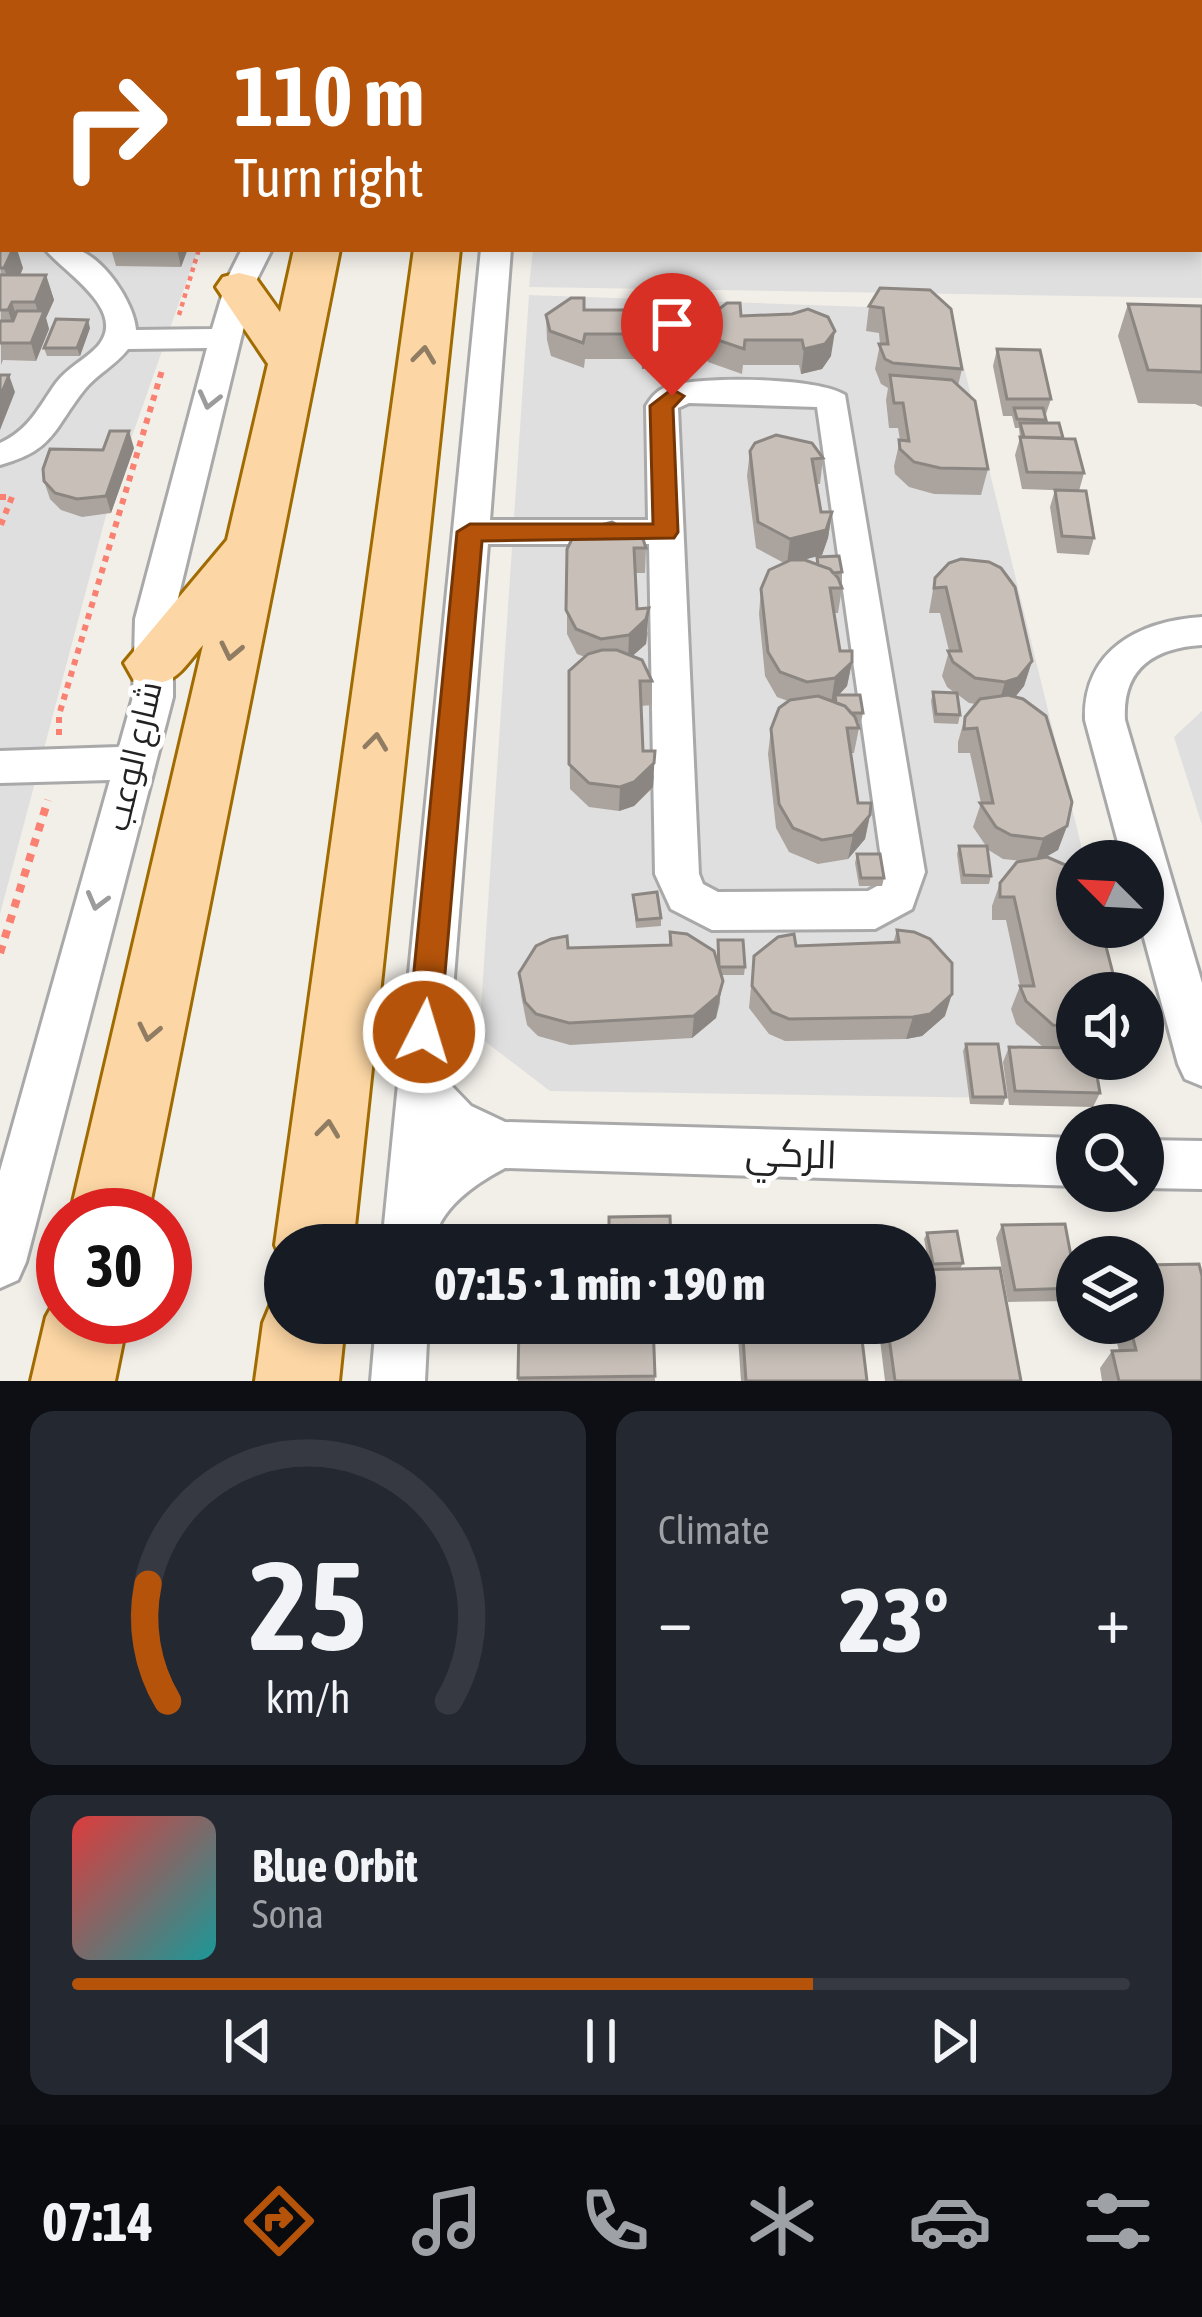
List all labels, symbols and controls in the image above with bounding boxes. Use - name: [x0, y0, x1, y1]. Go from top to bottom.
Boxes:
- icon: right: [36, 48, 192, 204]
- text: 110 m: [234, 48, 424, 144]
- text: Turn right: [234, 147, 424, 208]
- pin: [621, 273, 723, 396]
- icon: arrive: [639, 291, 705, 357]
- one-way arrow: [411, 345, 437, 365]
- one-way arrow: [198, 389, 223, 409]
- one-way arrow: [220, 640, 245, 660]
- street label: شارع الوعب: [97, 678, 173, 835]
- one-way arrow: [363, 732, 389, 752]
- north arrow: [1056, 840, 1164, 948]
- map controls: [1056, 840, 1164, 1344]
- one-way arrow: [86, 890, 111, 911]
- position arrow: [361, 969, 487, 1095]
- button: sound: [1056, 972, 1164, 1080]
- one-way arrow: [137, 1022, 162, 1042]
- button: search: [1056, 1104, 1164, 1212]
- one-way arrow: [315, 1119, 341, 1139]
- street label: الركي: [744, 1129, 838, 1186]
- speed limit sign: 30: [36, 1188, 192, 1344]
- button: layers: [1056, 1236, 1164, 1344]
- text: 07:15 · 1 min · 190 m: [435, 1258, 765, 1310]
- text: Climate: [658, 1508, 770, 1552]
- text: 25: [249, 1533, 367, 1676]
- text: 23°: [839, 1568, 949, 1671]
- text: −: [658, 1581, 692, 1657]
- text: +: [1096, 1581, 1130, 1657]
- text: km/h: [265, 1673, 351, 1722]
- text: Blue Orbit: [252, 1840, 418, 1892]
- text: Sona: [252, 1892, 324, 1936]
- icon: previous: [215, 2008, 281, 2074]
- icon: pause: [568, 2008, 634, 2074]
- icon: next: [921, 2008, 987, 2074]
- icon: directions: [237, 2179, 321, 2263]
- icon: music: [405, 2179, 489, 2263]
- icon: phone: [573, 2179, 657, 2263]
- icon: climate: [740, 2179, 824, 2263]
- icon: car: [908, 2179, 992, 2263]
- icon: filters: [1076, 2179, 1160, 2263]
- text: 07:14: [42, 2191, 153, 2252]

